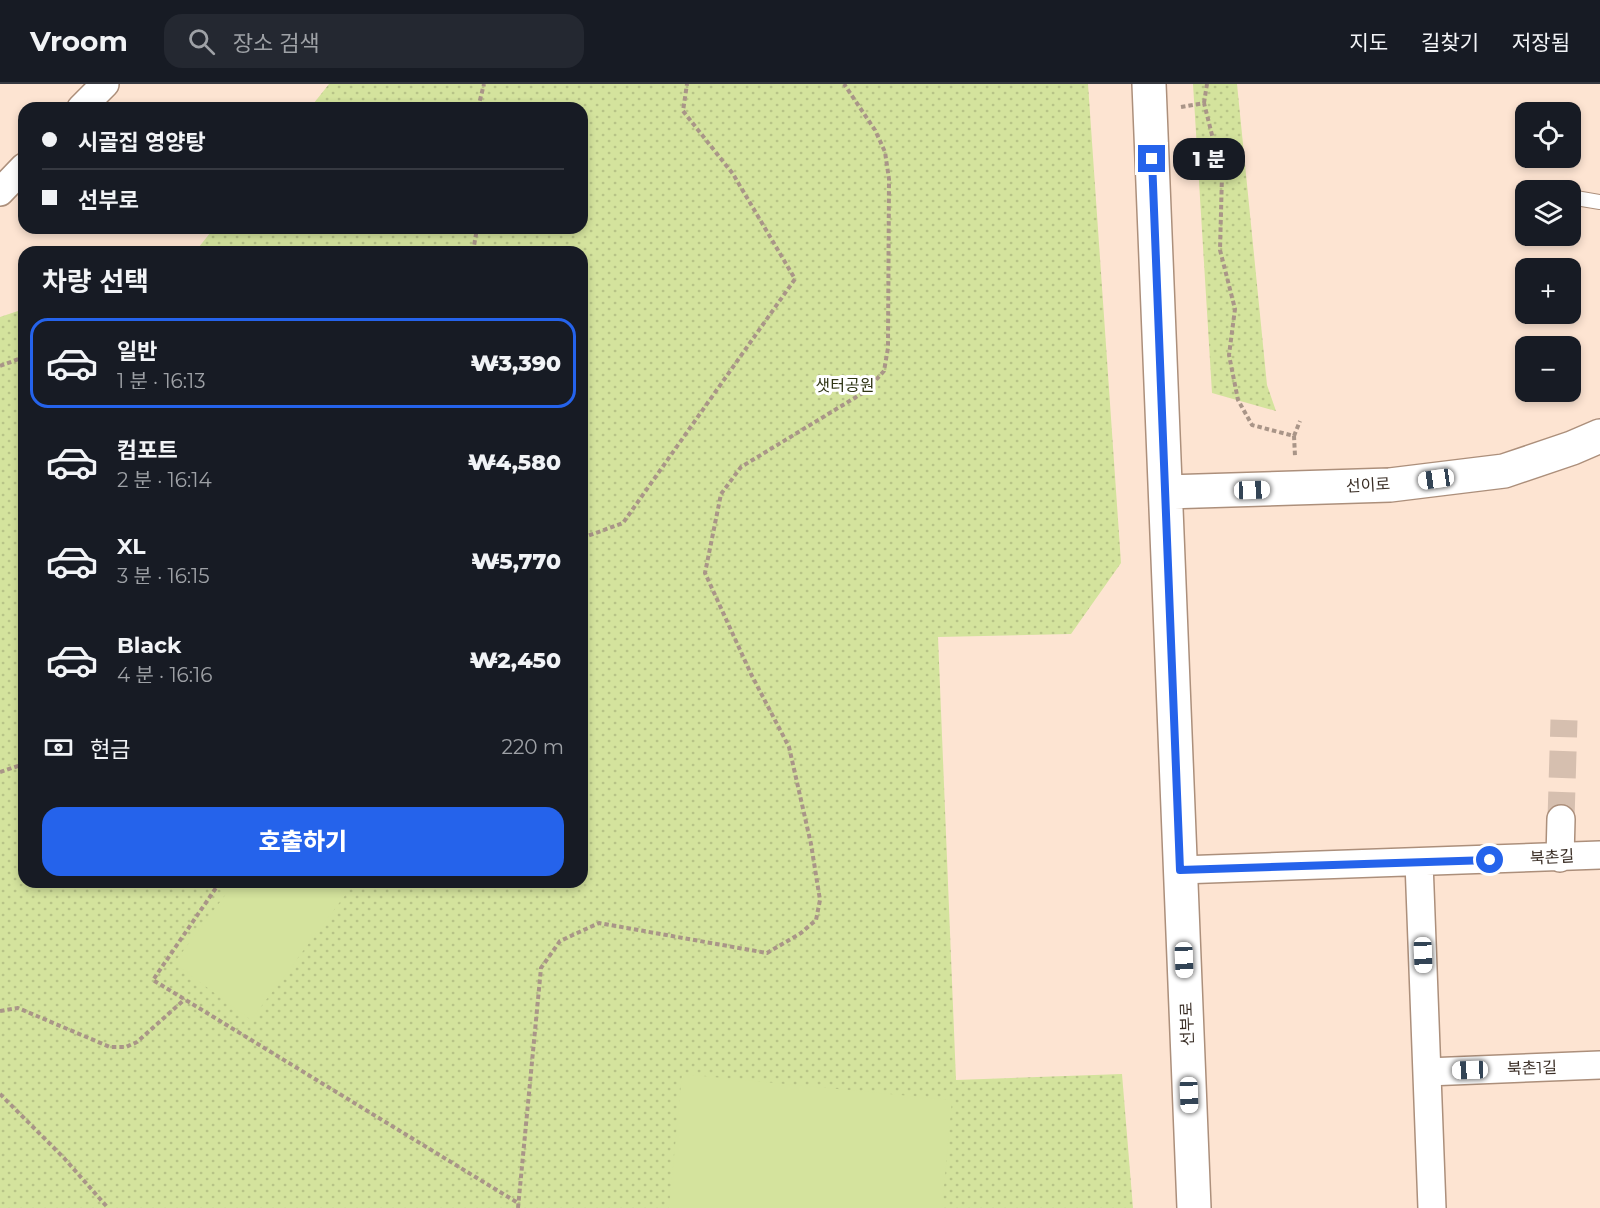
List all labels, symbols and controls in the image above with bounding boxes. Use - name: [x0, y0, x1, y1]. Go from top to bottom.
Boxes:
- search box: [164, 14, 584, 68]
- text: Vroom: [30, 24, 128, 58]
- icon: search: [185, 25, 218, 58]
- text: 장소 검색: [233, 30, 320, 57]
- text: 지도: [1349, 30, 1388, 55]
- text: 길찾기: [1421, 30, 1479, 55]
- text: 저장됨: [1512, 30, 1570, 55]
- map controls: [1515, 102, 1581, 402]
- button: locate: [1515, 102, 1581, 168]
- text: 시골집 영양탕: [78, 129, 206, 156]
- callout: 1 분: [1173, 138, 1245, 180]
- route end: [1138, 145, 1165, 172]
- text: 1 분: [1193, 147, 1225, 171]
- button: layers: [1515, 180, 1581, 246]
- text: 선부로: [78, 187, 139, 214]
- button: +: [1515, 258, 1581, 324]
- text: 차량 선택: [42, 265, 149, 298]
- icon: car: [45, 336, 99, 390]
- button: −: [1515, 336, 1581, 402]
- text: 일반: [117, 338, 157, 365]
- text: ₩3,390: [471, 350, 561, 377]
- text: 1 분 · 16:13: [117, 369, 206, 393]
- park label: 샛터공원: [816, 376, 874, 395]
- icon: car: [45, 435, 99, 489]
- text: 컴포트: [117, 437, 178, 464]
- text: ₩4,580: [468, 449, 561, 476]
- text: 2 분 · 16:14: [117, 468, 212, 492]
- car: [1417, 468, 1455, 490]
- street label: 선이로: [1345, 474, 1391, 496]
- car: [1234, 480, 1270, 500]
- text: XL: [117, 533, 146, 560]
- icon: car: [45, 534, 99, 588]
- text: ₩5,770: [471, 548, 561, 575]
- text: 3 분 · 16:15: [117, 564, 210, 588]
- text: Black: [117, 632, 181, 659]
- icon: car: [45, 633, 99, 687]
- text: ₩2,450: [469, 647, 561, 674]
- text: 4 분 · 16:16: [117, 663, 212, 687]
- icon: cash: [42, 731, 75, 764]
- text: 220 m: [502, 735, 564, 759]
- text: 현금: [90, 736, 130, 763]
- button: 호출하기: [42, 807, 564, 876]
- route start: [1476, 846, 1503, 873]
- street label: 북촌길: [1529, 846, 1575, 868]
- car: [1413, 937, 1433, 973]
- car: [1174, 942, 1194, 978]
- street label: 선부로: [1177, 1001, 1197, 1046]
- street label: 북촌1길: [1507, 1058, 1557, 1078]
- car: [1452, 1060, 1488, 1080]
- car: [1179, 1077, 1199, 1113]

